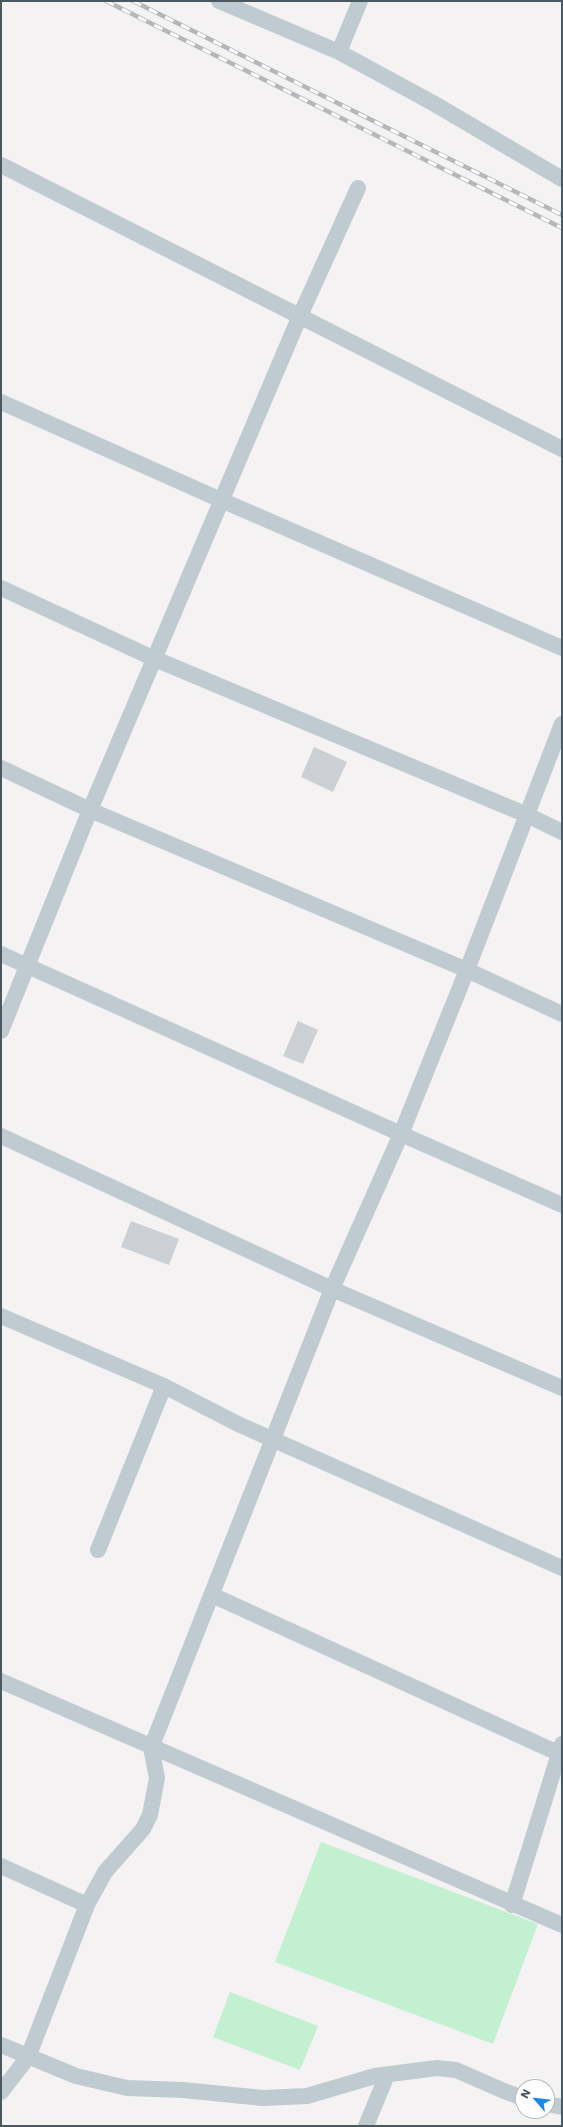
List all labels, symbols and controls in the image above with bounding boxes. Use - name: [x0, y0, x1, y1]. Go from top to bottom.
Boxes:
- north arrow: [515, 2079, 555, 2119]
- text: N: [516, 2086, 534, 2101]

